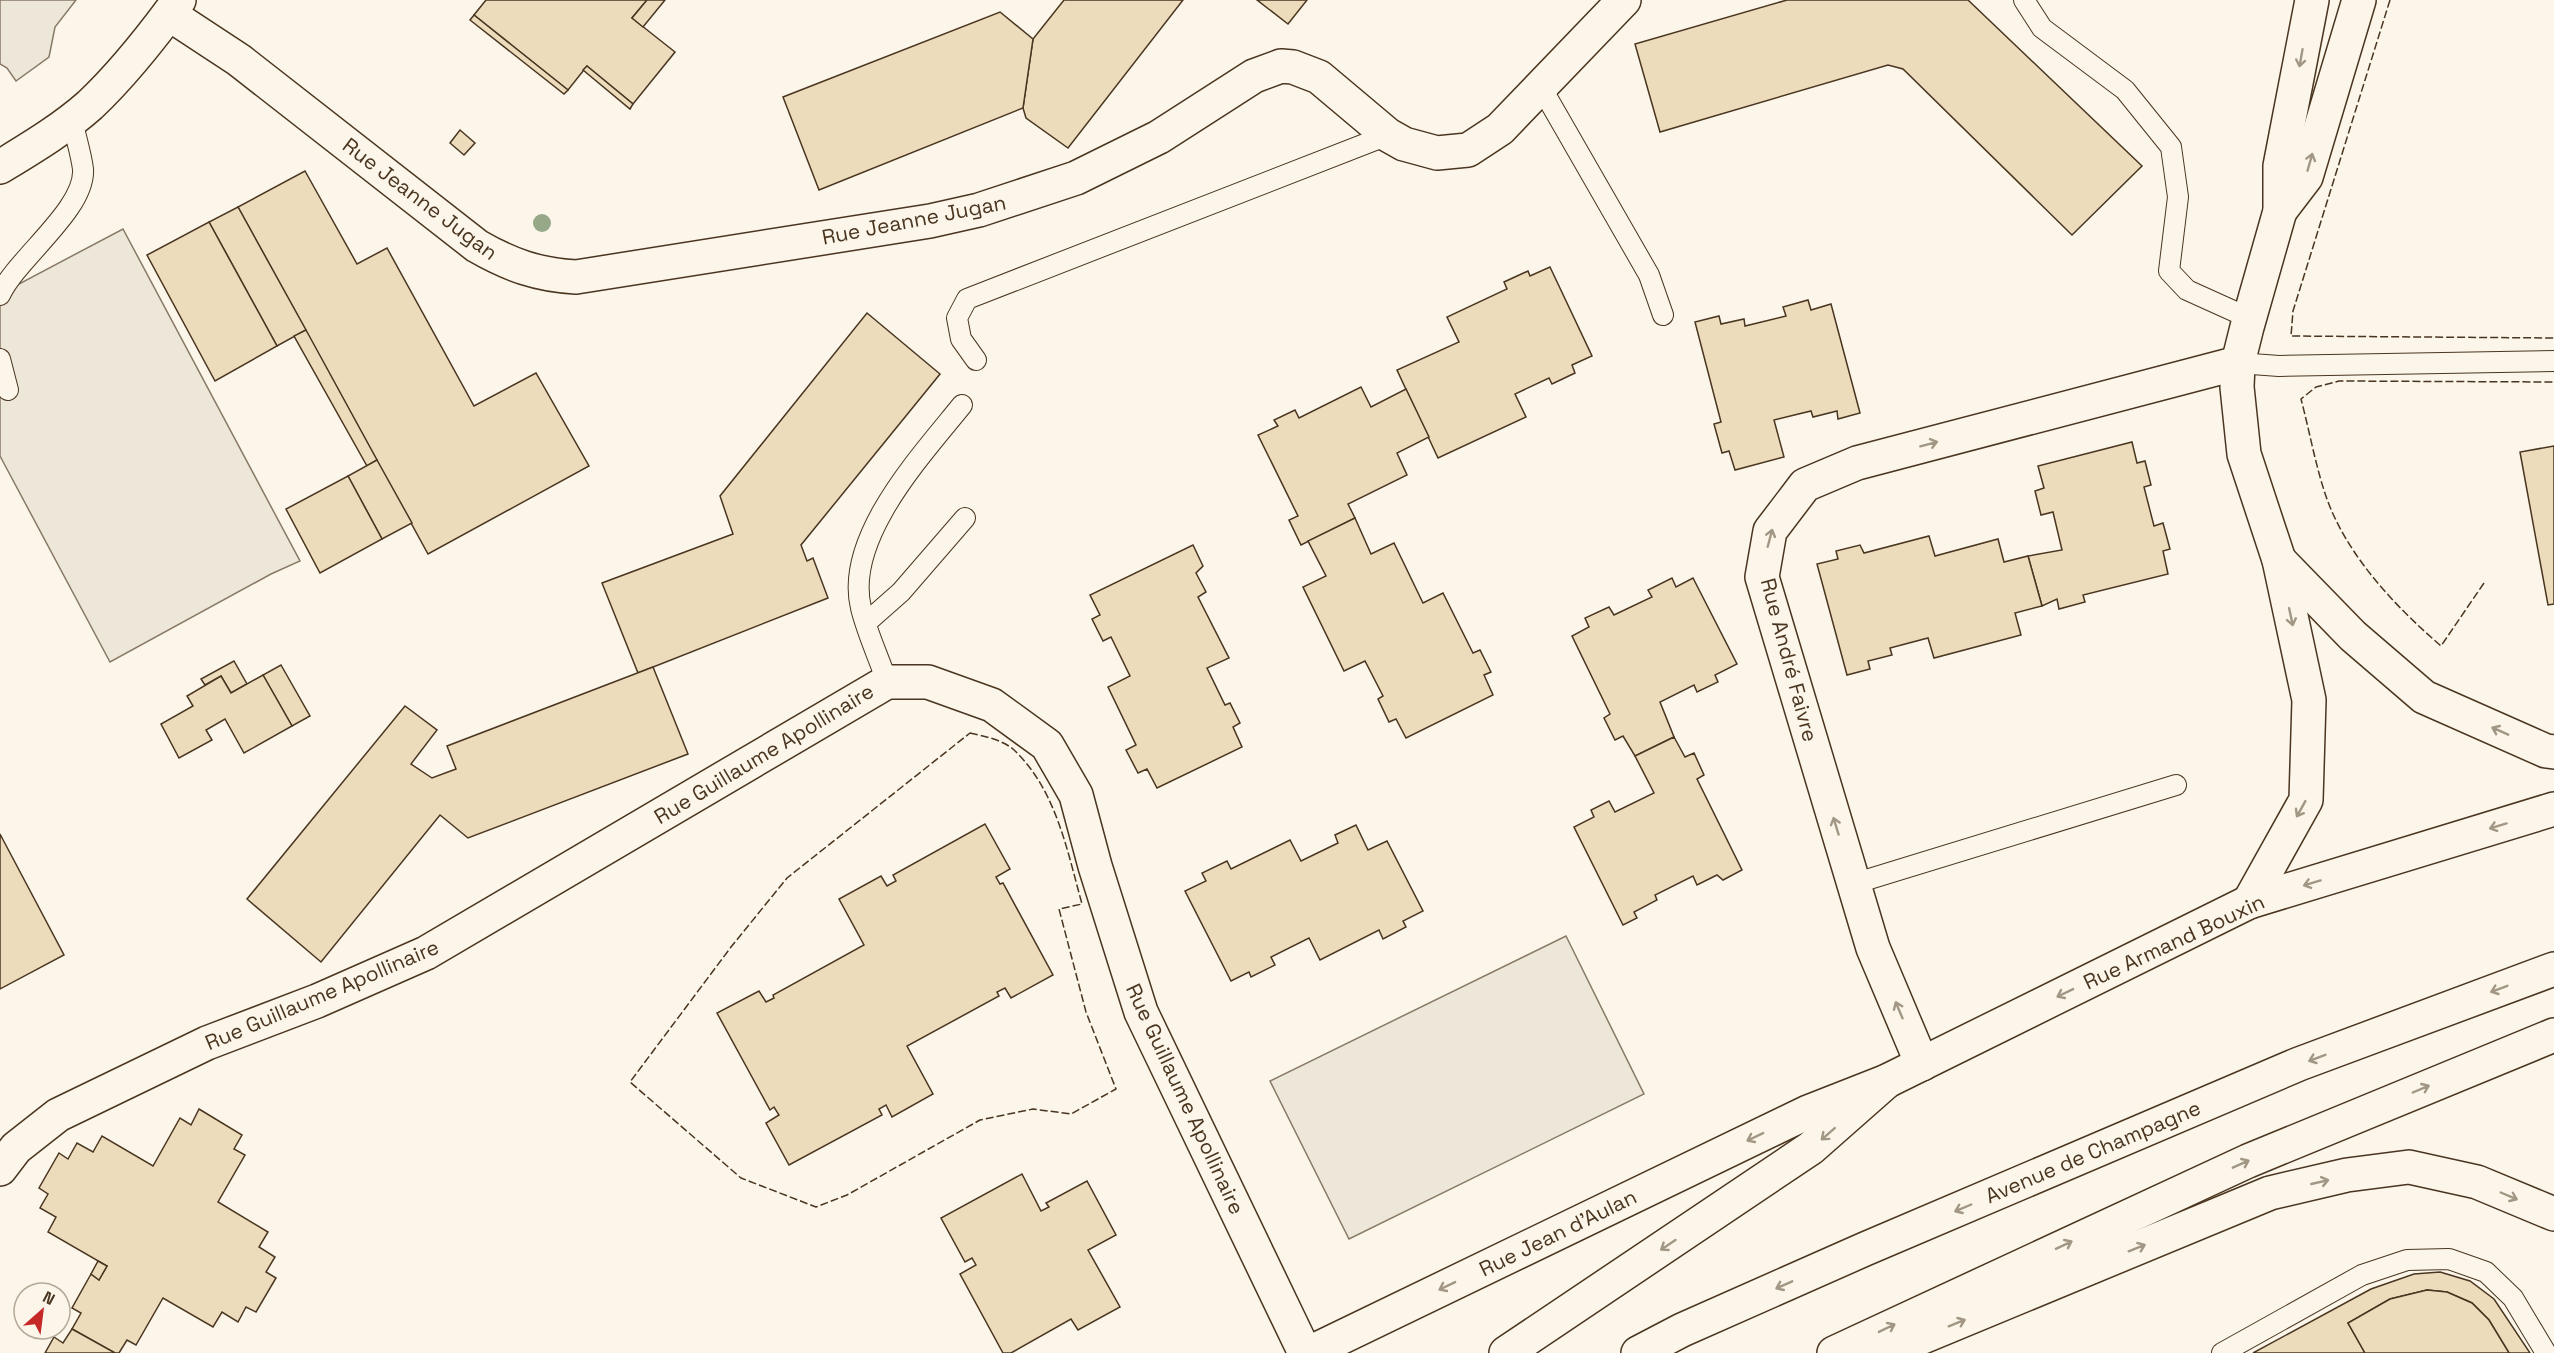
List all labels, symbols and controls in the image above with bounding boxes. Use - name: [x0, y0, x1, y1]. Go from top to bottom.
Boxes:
- one-way arrow: [2295, 47, 2306, 67]
- street label: Rue Jeanne Jugan: [337, 132, 503, 266]
- one-way arrow: [2305, 153, 2316, 172]
- street label: Rue Jeanne Jugan: [819, 188, 1008, 251]
- one-way arrow: [1919, 438, 1938, 449]
- one-way arrow: [1764, 529, 1776, 548]
- street label: Rue André Faivre: [1755, 575, 1824, 745]
- one-way arrow: [2286, 608, 2298, 627]
- street label: Rue Guillaume Apollinaire: [649, 677, 879, 830]
- one-way arrow: [2491, 725, 2509, 736]
- one-way arrow: [2295, 800, 2307, 817]
- one-way arrow: [1830, 817, 1841, 836]
- one-way arrow: [2489, 821, 2508, 832]
- one-way arrow: [2302, 878, 2321, 889]
- street label: Rue Armand Bouxin: [2079, 888, 2269, 995]
- street label: Rue Guillaume Apollinaire: [201, 933, 443, 1056]
- street label: Rue Guillaume Apollinaire: [1120, 979, 1251, 1219]
- one-way arrow: [2490, 985, 2509, 996]
- one-way arrow: [2056, 988, 2074, 1000]
- one-way arrow: [1893, 1002, 1904, 1020]
- one-way arrow: [2308, 1053, 2326, 1064]
- one-way arrow: [2411, 1083, 2430, 1094]
- street label: Avenue de Champagne: [1981, 1094, 2205, 1209]
- one-way arrow: [1821, 1127, 1836, 1141]
- one-way arrow: [1746, 1132, 1764, 1144]
- one-way arrow: [2231, 1158, 2250, 1169]
- one-way arrow: [2310, 1175, 2329, 1187]
- street label: Rue Jean d'Aulan: [1475, 1183, 1641, 1282]
- one-way arrow: [2500, 1191, 2518, 1202]
- one-way arrow: [1954, 1203, 1973, 1214]
- one-way arrow: [1660, 1239, 1677, 1251]
- one-way arrow: [2054, 1239, 2072, 1251]
- one-way arrow: [2128, 1242, 2146, 1253]
- one-way arrow: [1776, 1280, 1794, 1291]
- north arrow: [12, 1281, 72, 1341]
- one-way arrow: [1439, 1281, 1457, 1293]
- text: N: [39, 1286, 58, 1310]
- one-way arrow: [1947, 1317, 1966, 1328]
- one-way arrow: [1877, 1321, 1895, 1333]

